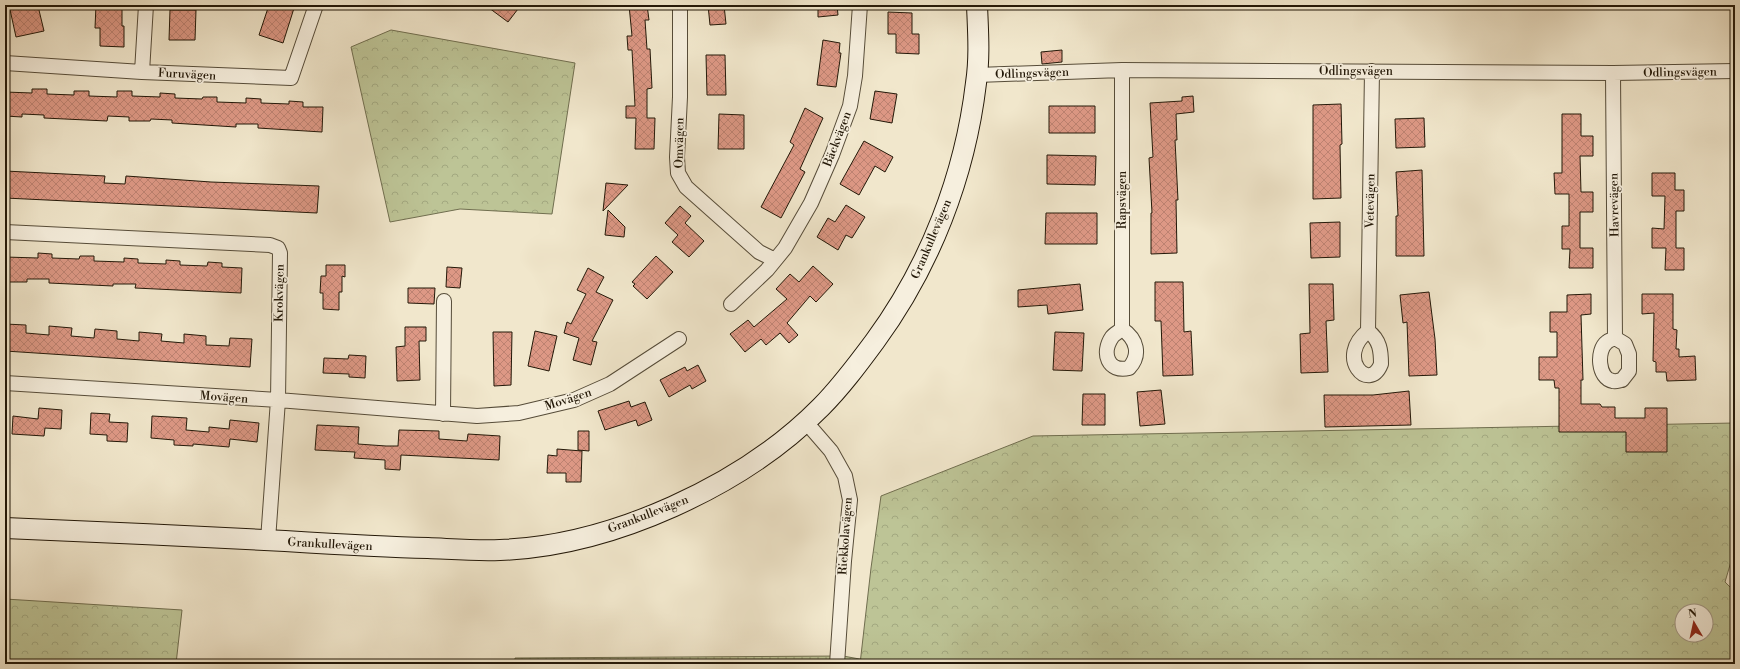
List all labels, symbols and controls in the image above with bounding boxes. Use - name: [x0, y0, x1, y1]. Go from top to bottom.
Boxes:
- street label: Odlingsvägen: [1319, 64, 1393, 79]
- street label: Odlingsvägen: [1643, 64, 1717, 81]
- street label: Furuvägen: [157, 65, 216, 84]
- street label: Odlingsvägen: [995, 65, 1069, 82]
- street label: Bäckvägen: [820, 109, 855, 170]
- street label: Omvägen: [672, 117, 687, 169]
- street label: Rapsvägen: [1115, 171, 1130, 229]
- street label: Vetevägen: [1363, 173, 1378, 230]
- street label: Havrevägen: [1606, 173, 1623, 237]
- street label: Grankullevägen: [908, 197, 955, 281]
- street label: Krokvägen: [271, 264, 288, 322]
- street label: Movägen: [543, 385, 593, 414]
- street label: Movägen: [199, 388, 249, 407]
- street label: Grankullevägen: [606, 492, 691, 537]
- street label: Riekkolavägen: [835, 496, 856, 576]
- street label: Grankullevägen: [287, 535, 373, 554]
- north arrow: [1674, 603, 1714, 643]
- text: N: [1687, 606, 1698, 622]

